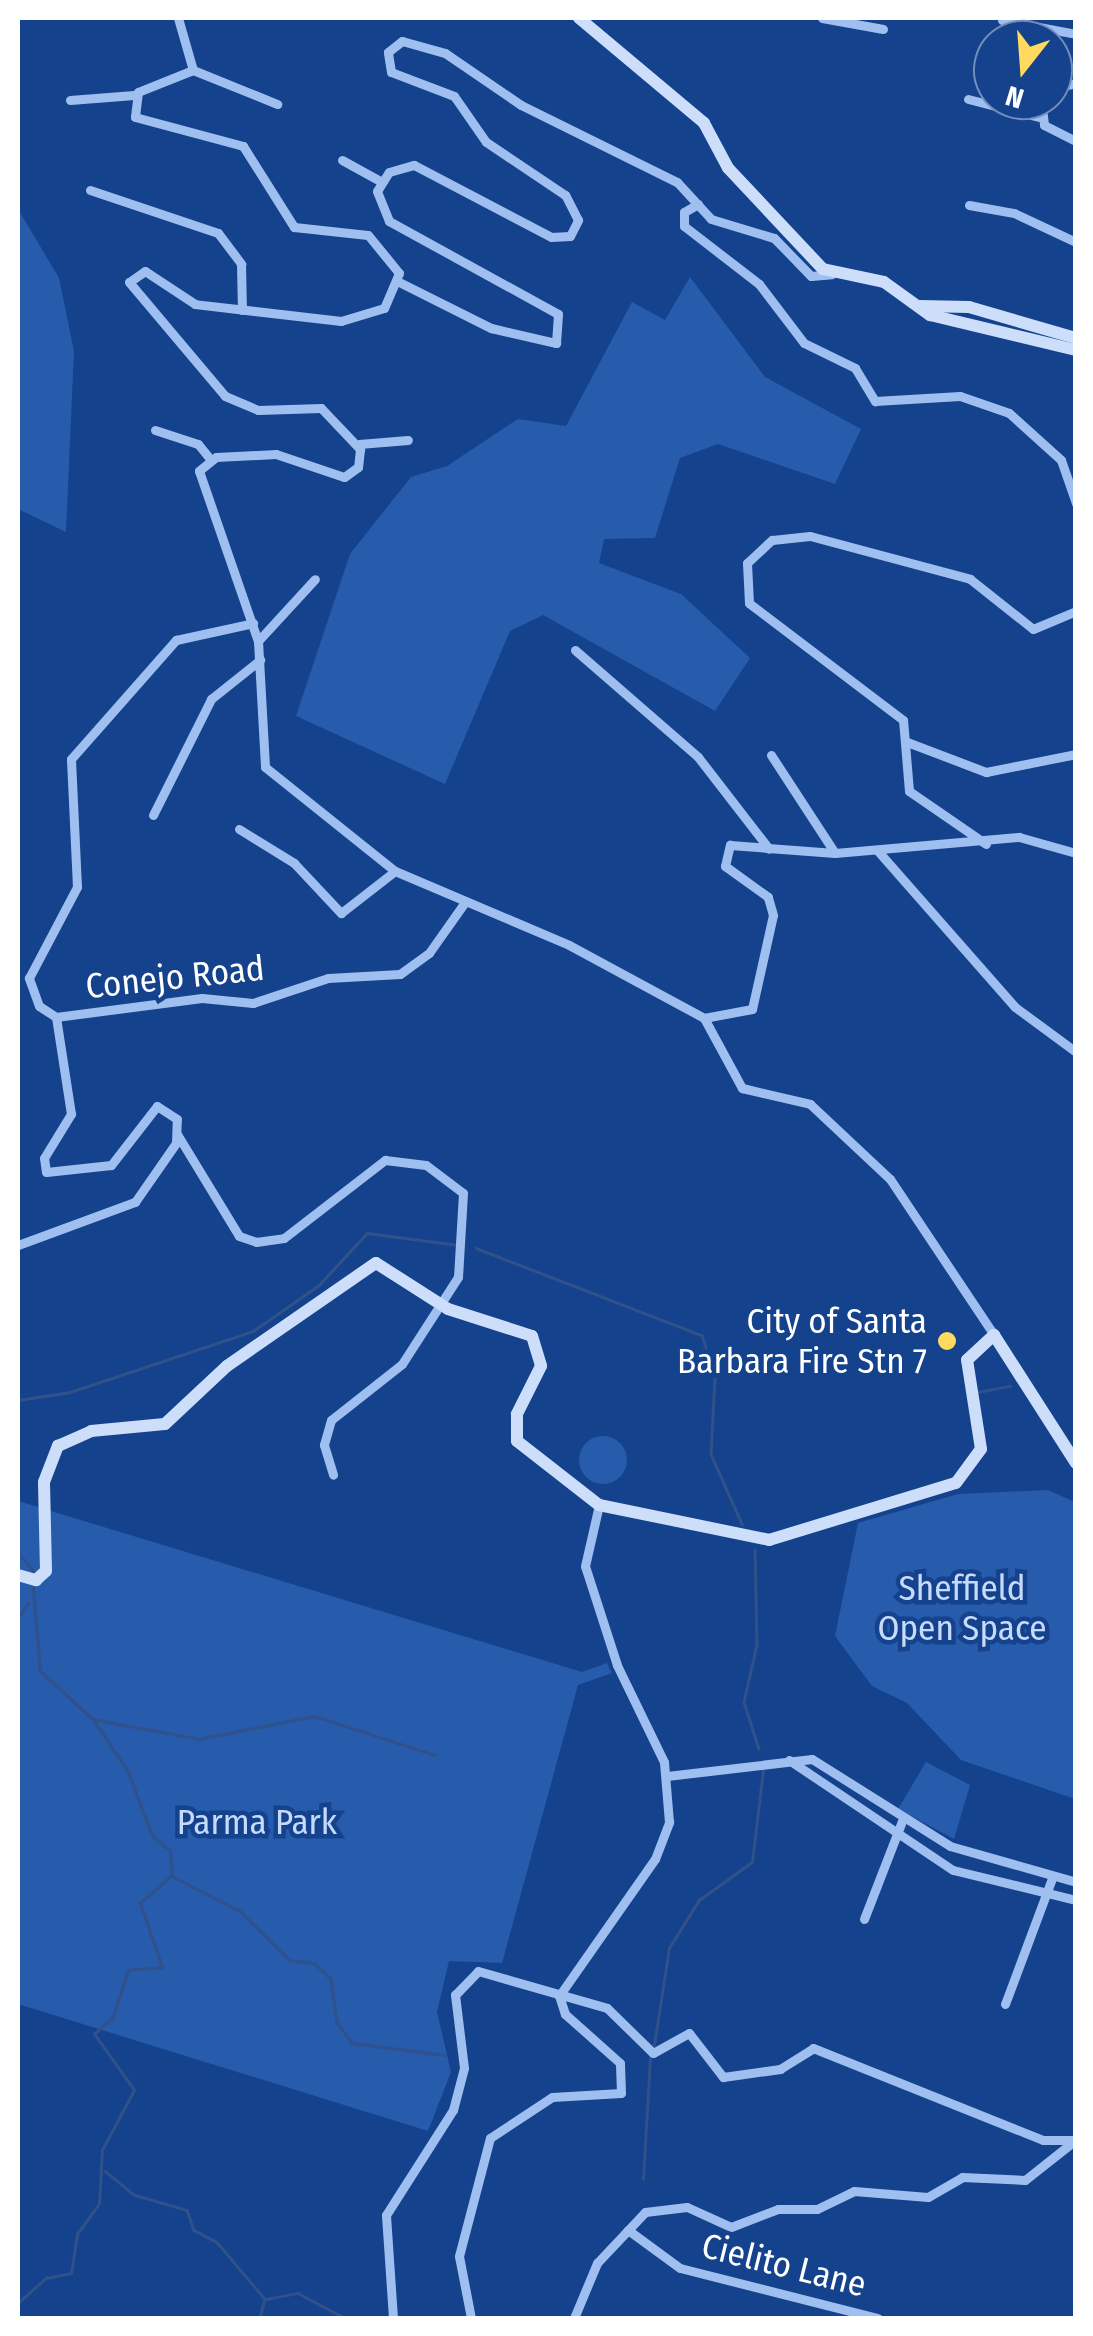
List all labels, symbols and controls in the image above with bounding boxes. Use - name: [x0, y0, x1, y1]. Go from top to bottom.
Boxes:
- north arrow: [973, 20, 1073, 120]
- text: N: [1002, 79, 1028, 115]
- street label: Conejo Road: [84, 947, 266, 1007]
- place label: City of Santa Barbara Fire Stn 7: [677, 1300, 927, 1382]
- marker: City of Santa Barbara Fire Stn 7: [936, 1330, 958, 1352]
- park label: Sheffield Open Space: [878, 1567, 1046, 1649]
- park label: Parma Park: [177, 1801, 337, 1843]
- street label: Cielito Lane: [698, 2224, 870, 2306]

